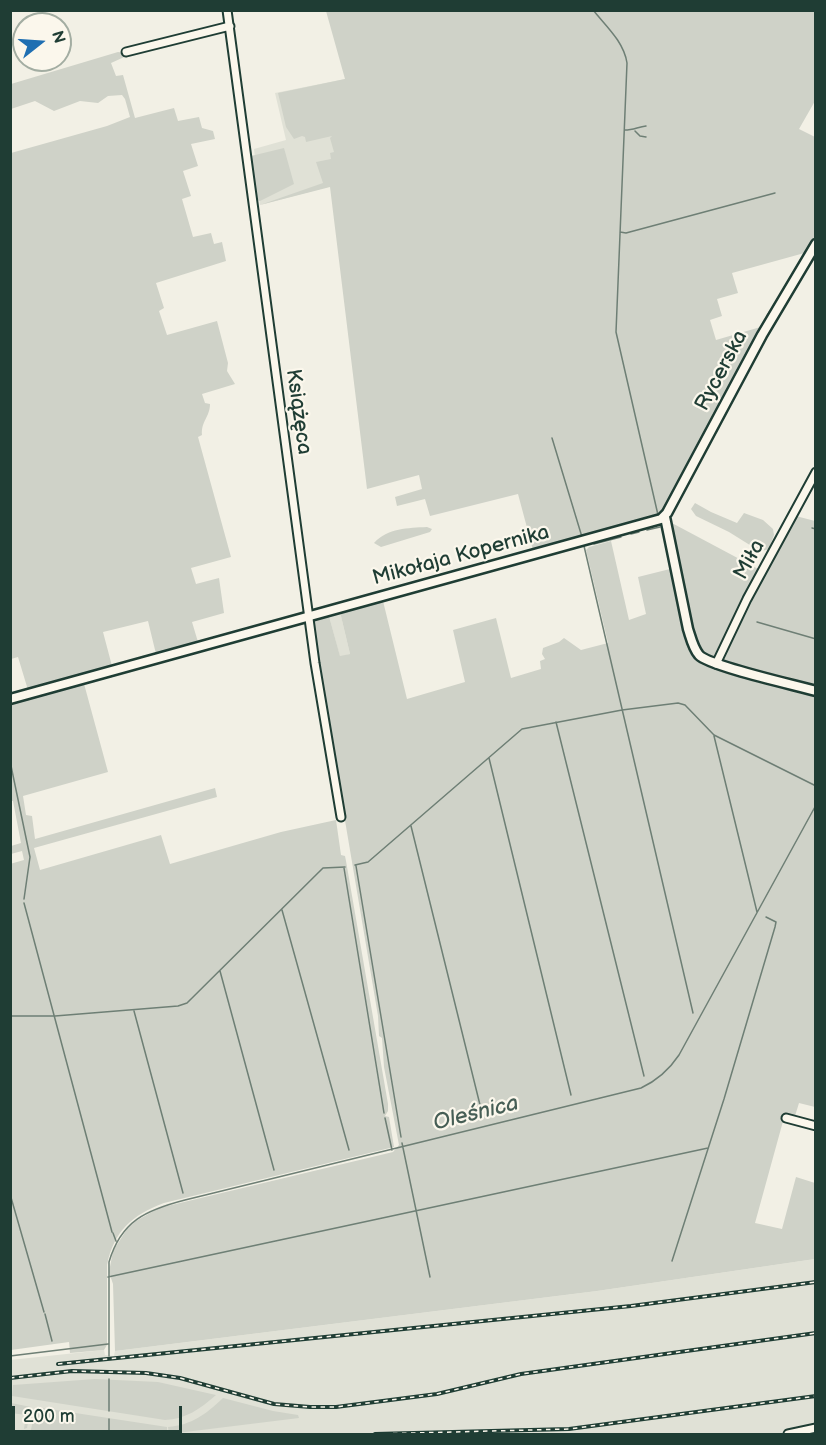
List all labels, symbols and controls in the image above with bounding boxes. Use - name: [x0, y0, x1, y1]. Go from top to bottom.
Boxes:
- north arrow: [12, 12, 72, 72]
- text: N: [47, 29, 69, 46]
- street label: Rycerska: [690, 326, 754, 416]
- street label: Książęca: [280, 368, 316, 456]
- street label: Mikołaja Kopernika: [370, 520, 552, 592]
- street label: Miła: [729, 536, 771, 584]
- water label: Oleśnica: [431, 1091, 521, 1137]
- scale bar: [15, 1394, 184, 1432]
- text: 200 m: [23, 1406, 75, 1427]

